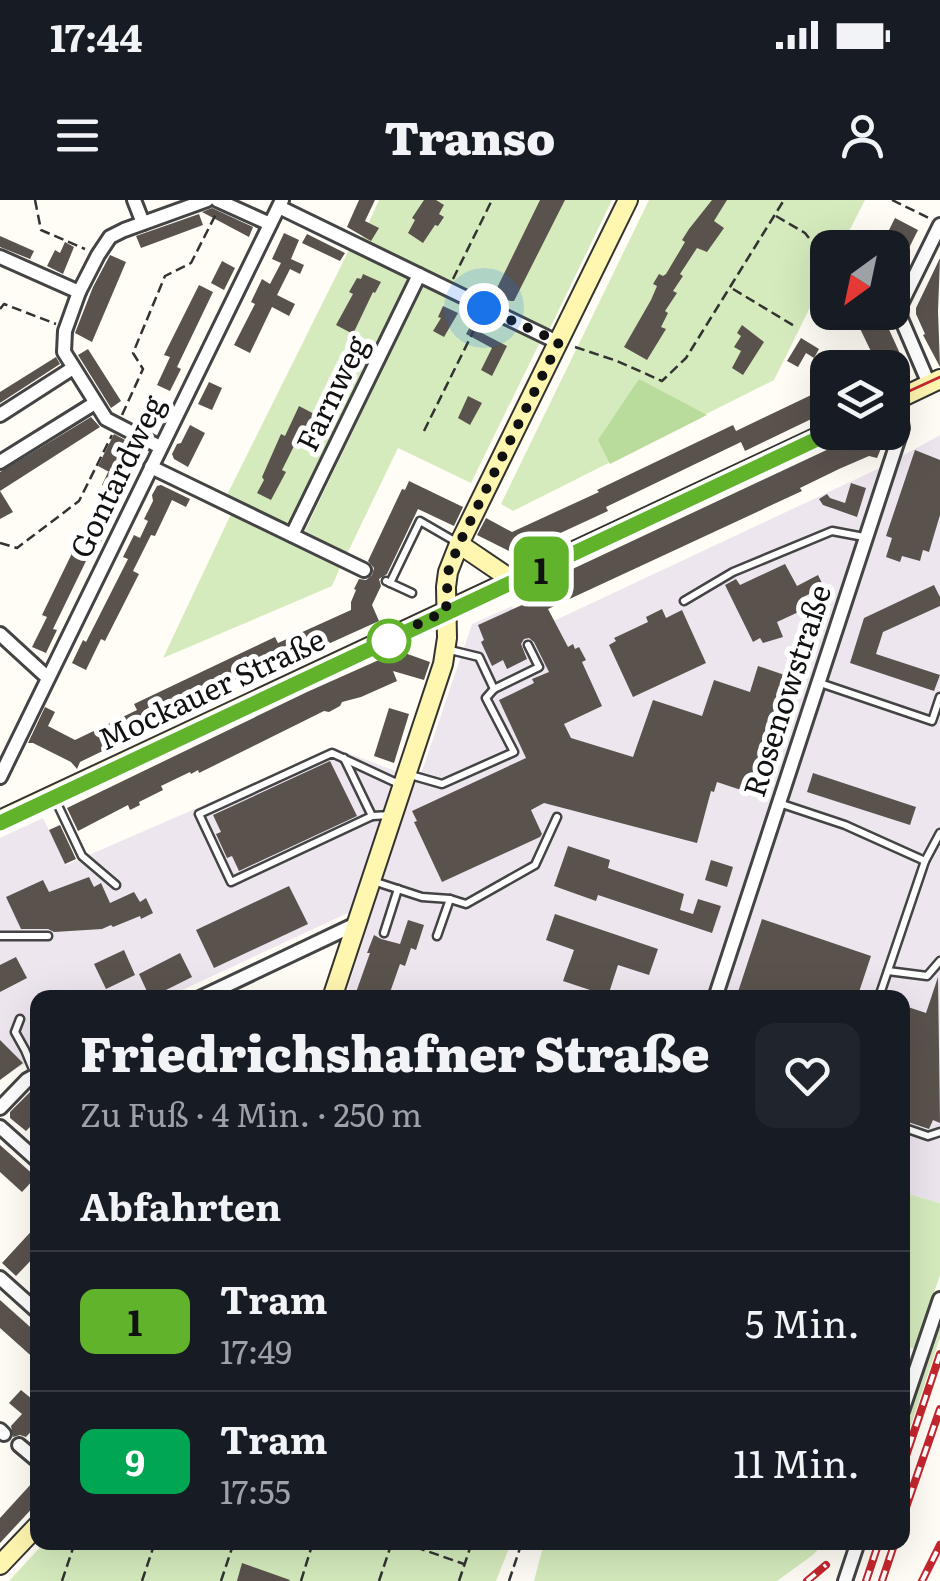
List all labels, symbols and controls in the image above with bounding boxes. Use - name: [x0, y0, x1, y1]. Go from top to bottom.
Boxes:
- text: 17:44: [50, 7, 142, 64]
- text: Transo: [385, 102, 555, 169]
- icon: menu: [50, 108, 105, 163]
- icon: person: [835, 108, 890, 163]
- north arrow: [810, 230, 910, 330]
- map controls: [810, 230, 910, 450]
- your location: [459, 283, 509, 333]
- street label: Farnweg: [283, 327, 377, 458]
- button: layers: [810, 350, 910, 450]
- street label: Gontardweg: [57, 387, 174, 564]
- line badge: 1: [508, 536, 574, 602]
- text: 1: [534, 543, 548, 595]
- street label: Rosenowstraße: [730, 578, 840, 802]
- street label: Mockauer Straße: [90, 615, 331, 759]
- unlabelled marker: [368, 620, 410, 662]
- text: Friedrichshafner Straße: [80, 1016, 710, 1087]
- button: heart: [755, 1023, 860, 1128]
- text: Zu Fuß · 4 Min. · 250 m: [80, 1089, 422, 1137]
- text: Abfahrten: [80, 1176, 281, 1233]
- text: Tram: [220, 1269, 328, 1326]
- text: 5 Min.: [745, 1293, 860, 1350]
- text: 1: [128, 1295, 142, 1347]
- text: 17:49: [220, 1326, 292, 1374]
- text: Tram: [220, 1409, 328, 1466]
- text: 11 Min.: [733, 1433, 860, 1490]
- text: 9: [125, 1435, 145, 1487]
- text: 17:55: [220, 1466, 291, 1514]

